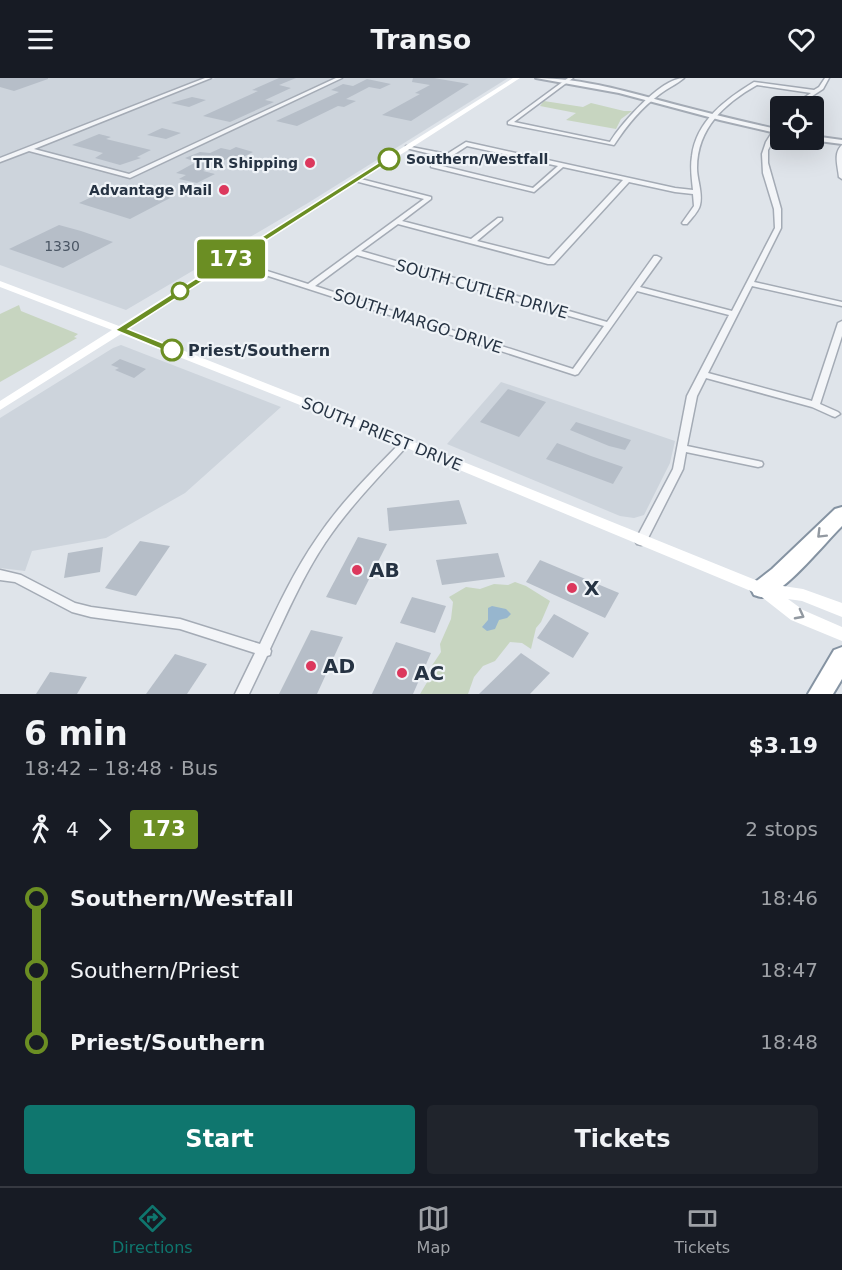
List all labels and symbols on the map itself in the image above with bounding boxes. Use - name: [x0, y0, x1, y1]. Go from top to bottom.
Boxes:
- marker: Southern/Westfall: [378, 148, 400, 170]
- place label: Southern/Westfall: [406, 151, 548, 167]
- place label: TTR Shipping: [193, 155, 298, 171]
- marker: TTR Shipping: [303, 156, 317, 170]
- place label: Advantage Mail: [89, 182, 212, 198]
- marker: Advantage Mail: [217, 183, 231, 197]
- house number: 1330: [44, 238, 80, 254]
- line badge: 173: [196, 240, 266, 279]
- street label: SOUTH CUTLER DRIVE: [394, 255, 570, 323]
- unlabelled marker: [171, 282, 189, 300]
- street label: SOUTH MARGO DRIVE: [331, 285, 505, 357]
- marker: Priest/Southern: [161, 339, 183, 361]
- place label: Priest/Southern: [188, 341, 330, 360]
- street label: SOUTH PRIEST DRIVE: [299, 393, 465, 475]
- one-way arrow: [817, 527, 828, 538]
- place label: AB: [369, 558, 400, 582]
- marker: AB: [350, 563, 364, 577]
- place label: X: [584, 576, 600, 600]
- marker: X: [565, 581, 579, 595]
- one-way arrow: [793, 608, 804, 620]
- place label: AD: [323, 654, 355, 678]
- marker: AD: [304, 659, 318, 673]
- place label: AC: [414, 661, 444, 685]
- marker: AC: [395, 666, 409, 680]

